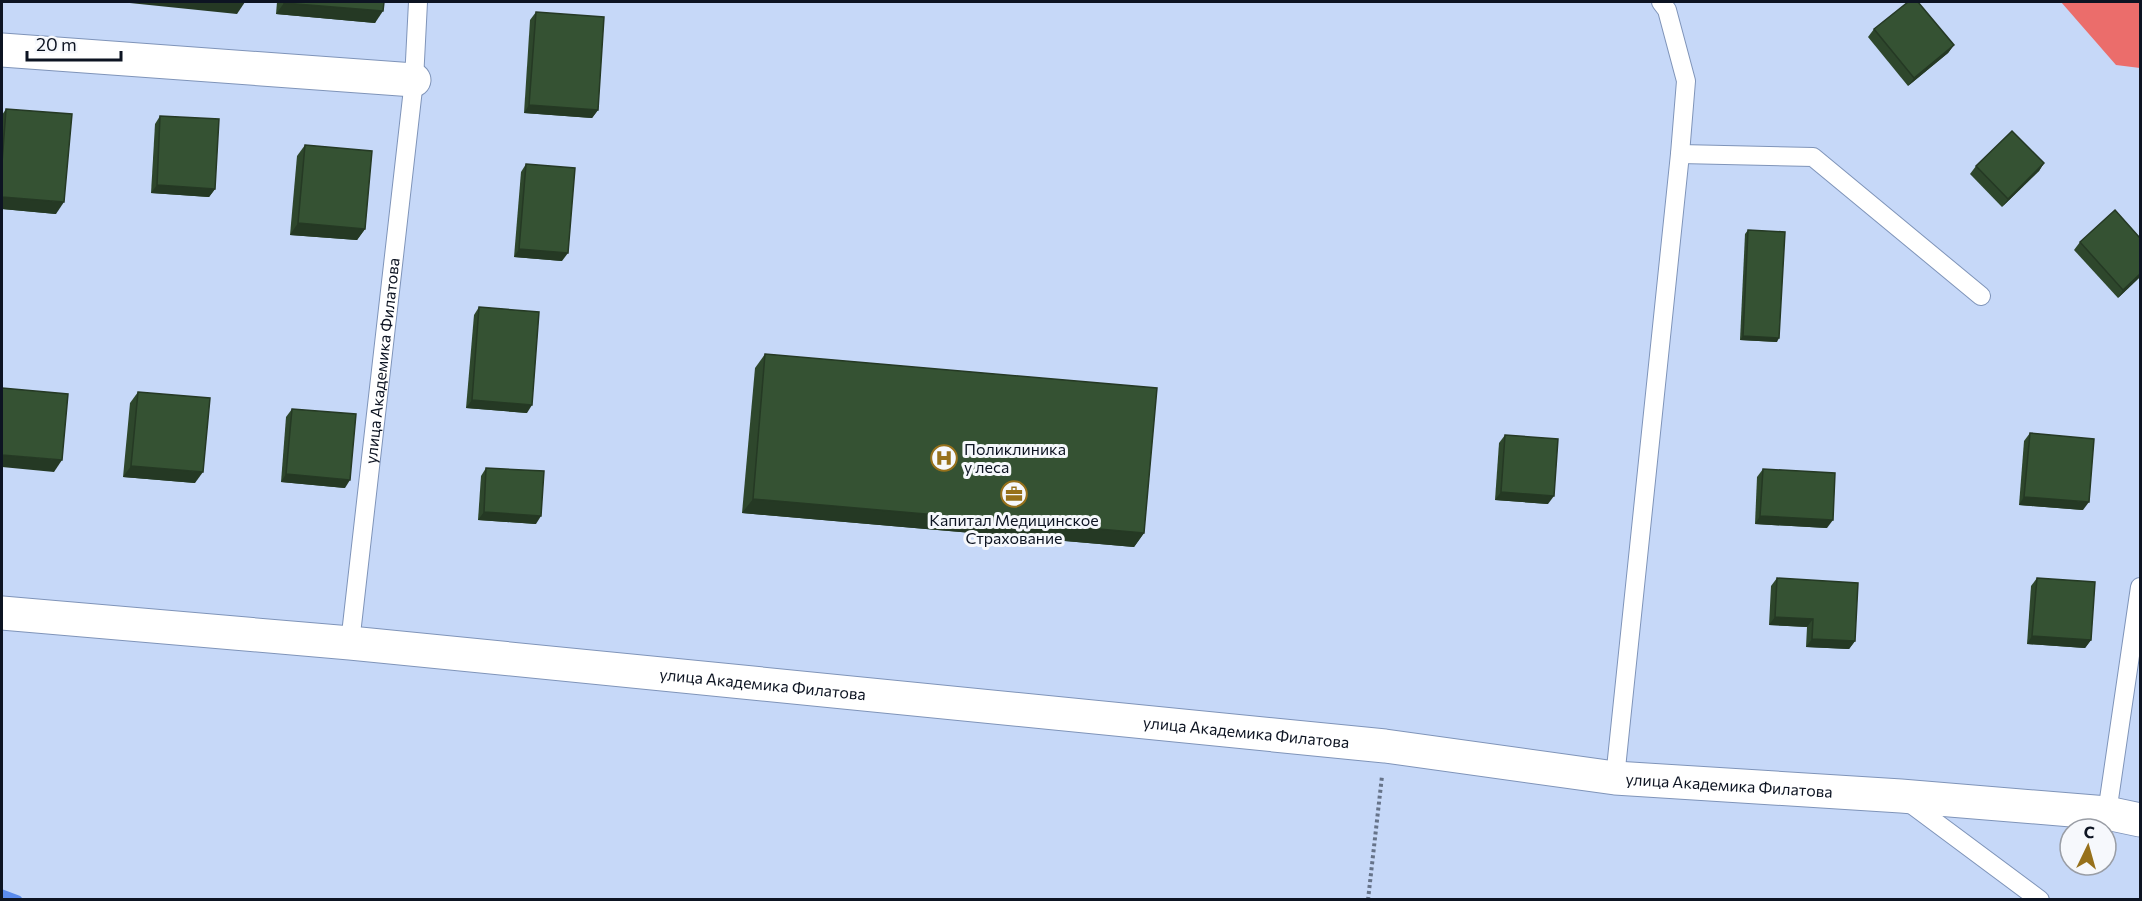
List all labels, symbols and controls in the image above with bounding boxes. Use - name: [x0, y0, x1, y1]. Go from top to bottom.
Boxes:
- scale bar: [27, 24, 122, 62]
- text: 20 m: [36, 33, 77, 55]
- street label: улица Академика Филатова: [360, 257, 403, 465]
- place label: Поликлиника у леса: [964, 439, 1066, 476]
- hospital icon: Поликлиника у леса: [929, 443, 959, 473]
- office icon: Капитал Медицинское Страхование: [999, 479, 1029, 509]
- place label: Капитал Медицинское Страхование: [929, 510, 1099, 547]
- street label: улица Академика Филатова: [659, 664, 867, 703]
- street label: улица Академика Филатова: [1142, 712, 1350, 751]
- street label: улица Академика Филатова: [1625, 769, 1833, 801]
- north arrow: [2058, 817, 2118, 877]
- text: С: [2083, 822, 2096, 842]

